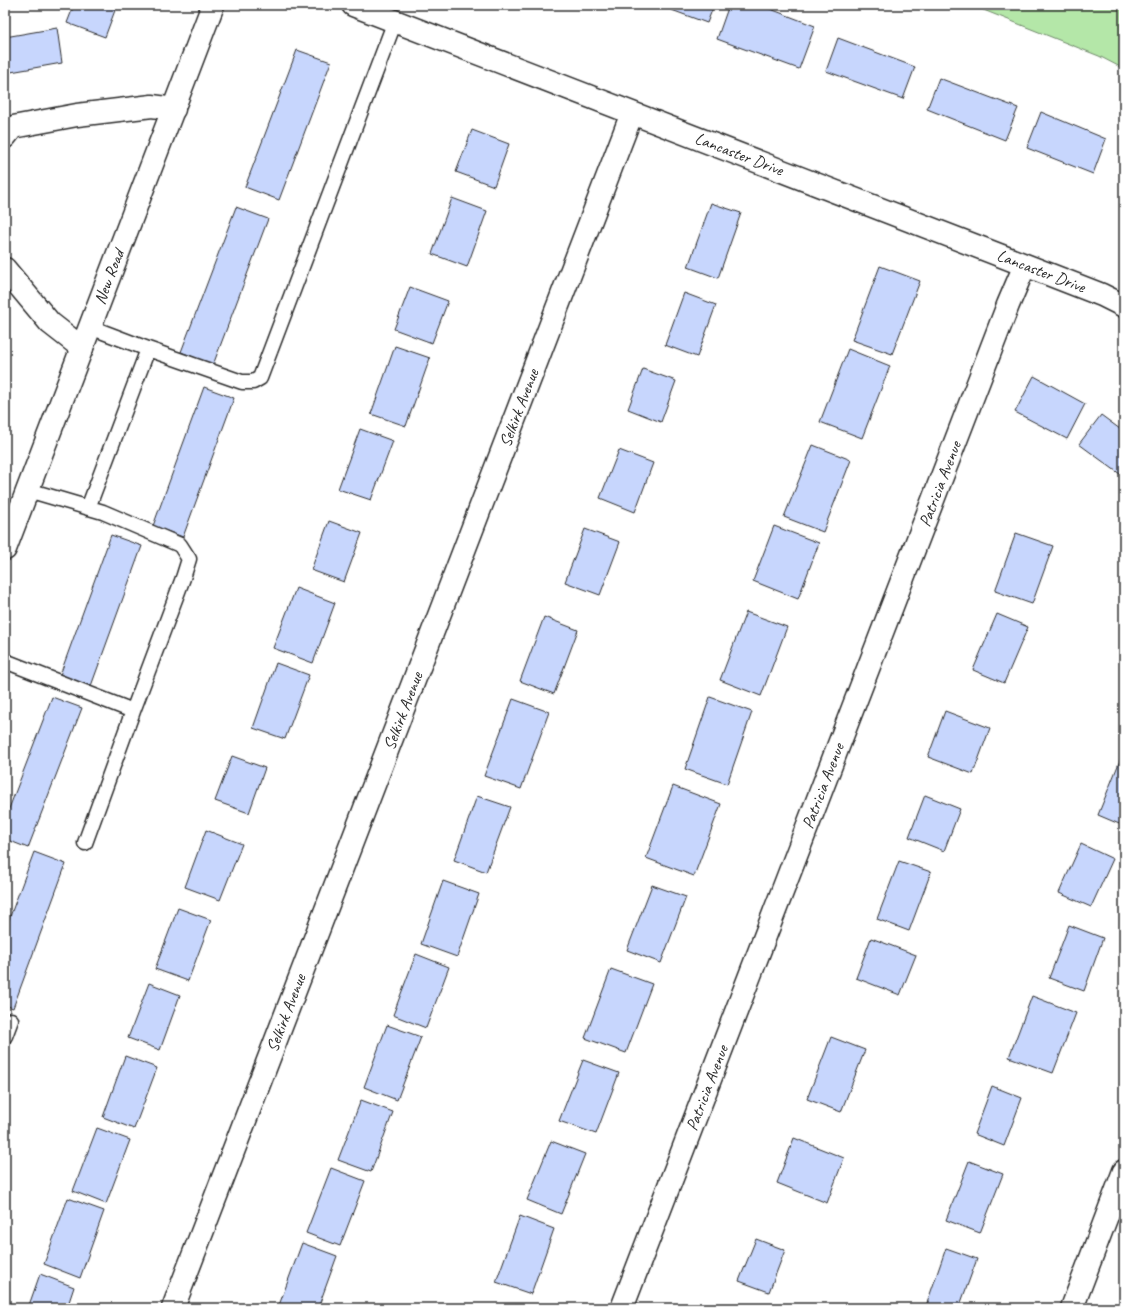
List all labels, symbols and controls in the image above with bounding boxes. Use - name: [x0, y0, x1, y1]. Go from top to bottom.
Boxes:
- street label: Lancaster Drive: [692, 128, 787, 181]
- street label: New Road: [89, 244, 130, 307]
- street label: Lancaster Drive: [994, 245, 1089, 298]
- street label: Selkirk Avenue: [495, 365, 544, 450]
- street label: Patricia Avenue: [914, 437, 966, 530]
- street label: Selkirk Avenue: [379, 668, 428, 753]
- street label: Patricia Avenue: [797, 739, 849, 832]
- street label: Selkirk Avenue: [262, 970, 311, 1055]
- street label: Patricia Avenue: [681, 1041, 733, 1134]

